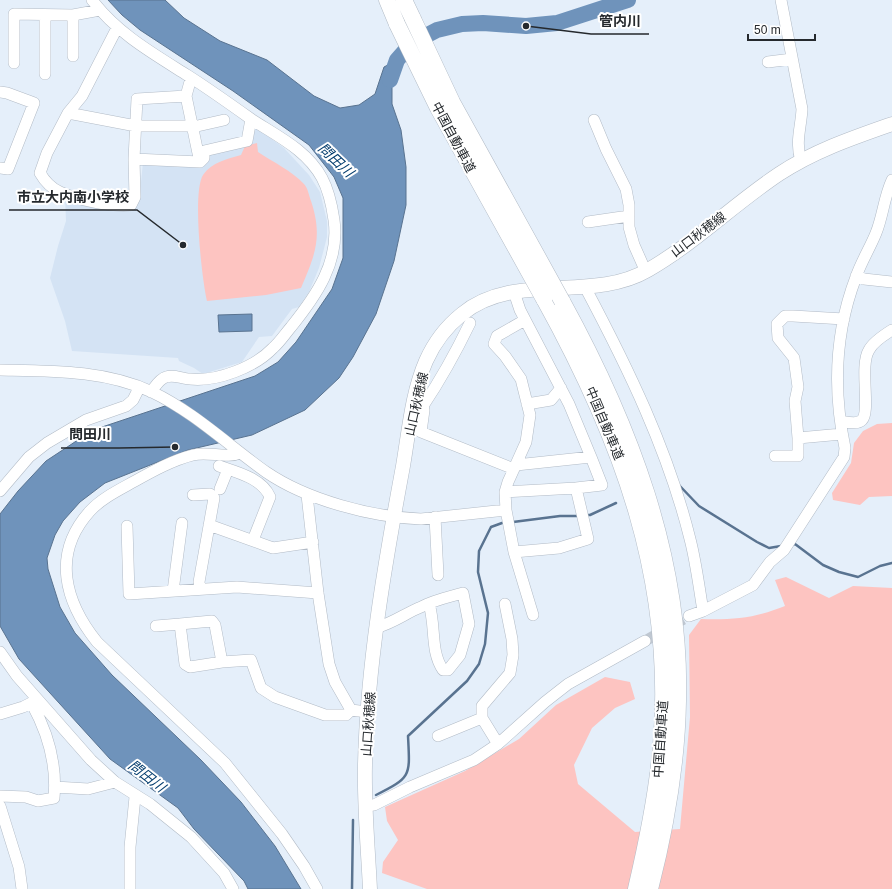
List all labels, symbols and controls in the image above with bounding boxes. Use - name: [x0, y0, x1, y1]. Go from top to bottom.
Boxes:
- callout: 管内川: [591, 8, 649, 34]
- text: 管内川: [599, 13, 641, 29]
- scale bar: [748, 16, 815, 42]
- text: 50 m: [754, 23, 781, 37]
- street label: 中国自動車道: [429, 99, 478, 175]
- water label: 問田川: [315, 140, 358, 182]
- callout: 市立大内南小学校: [9, 184, 137, 210]
- text: 市立大内南小学校: [17, 189, 129, 205]
- street label: 山口秋穂線: [668, 209, 729, 260]
- street label: 山口秋穂線: [402, 371, 431, 437]
- street label: 中国自動車道: [582, 384, 627, 462]
- callout: 問田川: [61, 422, 119, 448]
- text: 問田川: [69, 426, 111, 442]
- street label: 山口秋穂線: [359, 691, 378, 757]
- street label: 中国自動車道: [650, 700, 671, 778]
- water label: 問田川: [126, 757, 170, 796]

